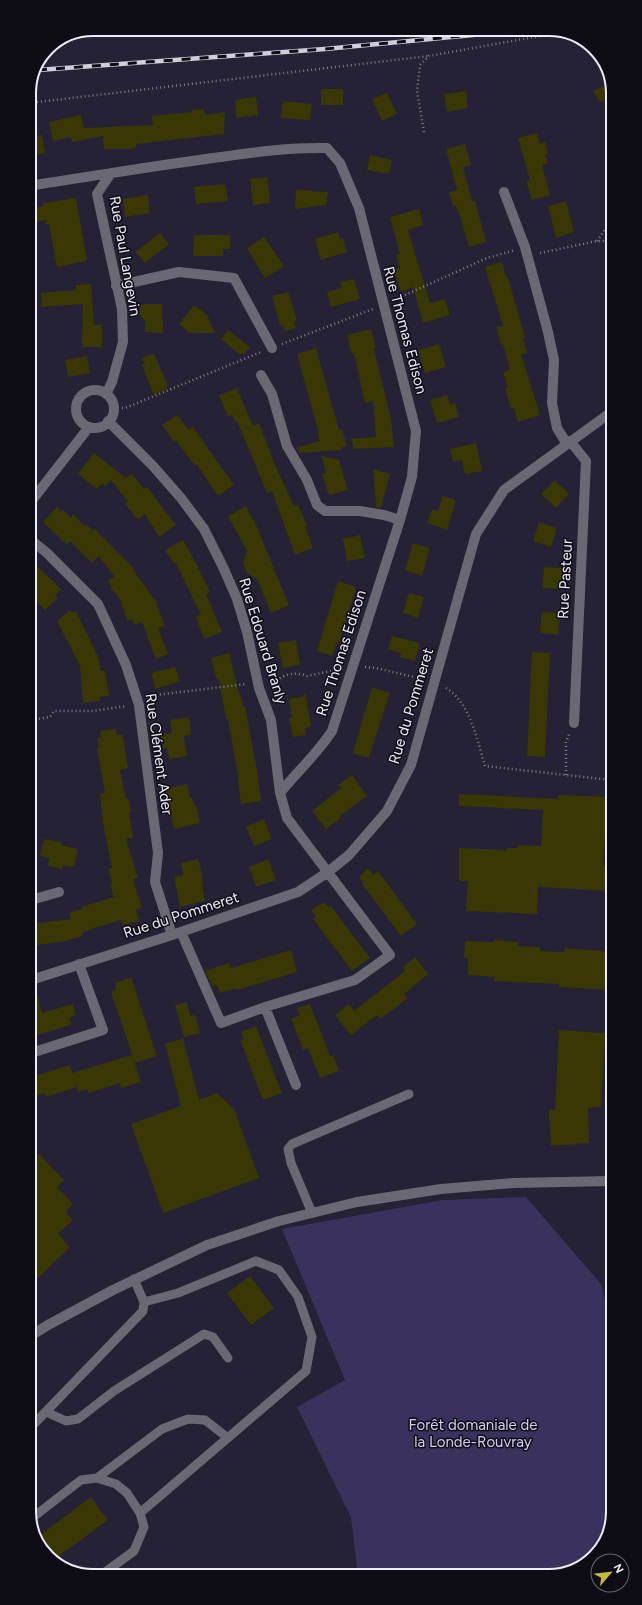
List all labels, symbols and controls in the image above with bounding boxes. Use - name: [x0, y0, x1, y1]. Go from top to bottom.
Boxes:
- street label: Rue Paul Langevin: [106, 195, 144, 317]
- street label: Rue Thomas Edison: [379, 264, 431, 396]
- street label: Rue Pasteur: [554, 539, 576, 619]
- street label: Rue Edouard Branly: [235, 576, 291, 706]
- street label: Rue Thomas Edison: [312, 588, 370, 718]
- street label: Rue du Pommeret: [385, 645, 437, 766]
- street label: Rue Clément Ader: [142, 692, 176, 816]
- street label: Rue du Pommeret: [121, 888, 241, 942]
- park label: Forêt domaniale de la Londe-Rouvray: [409, 1416, 538, 1451]
- north arrow: [590, 1553, 630, 1593]
- text: N: [611, 1562, 626, 1575]

